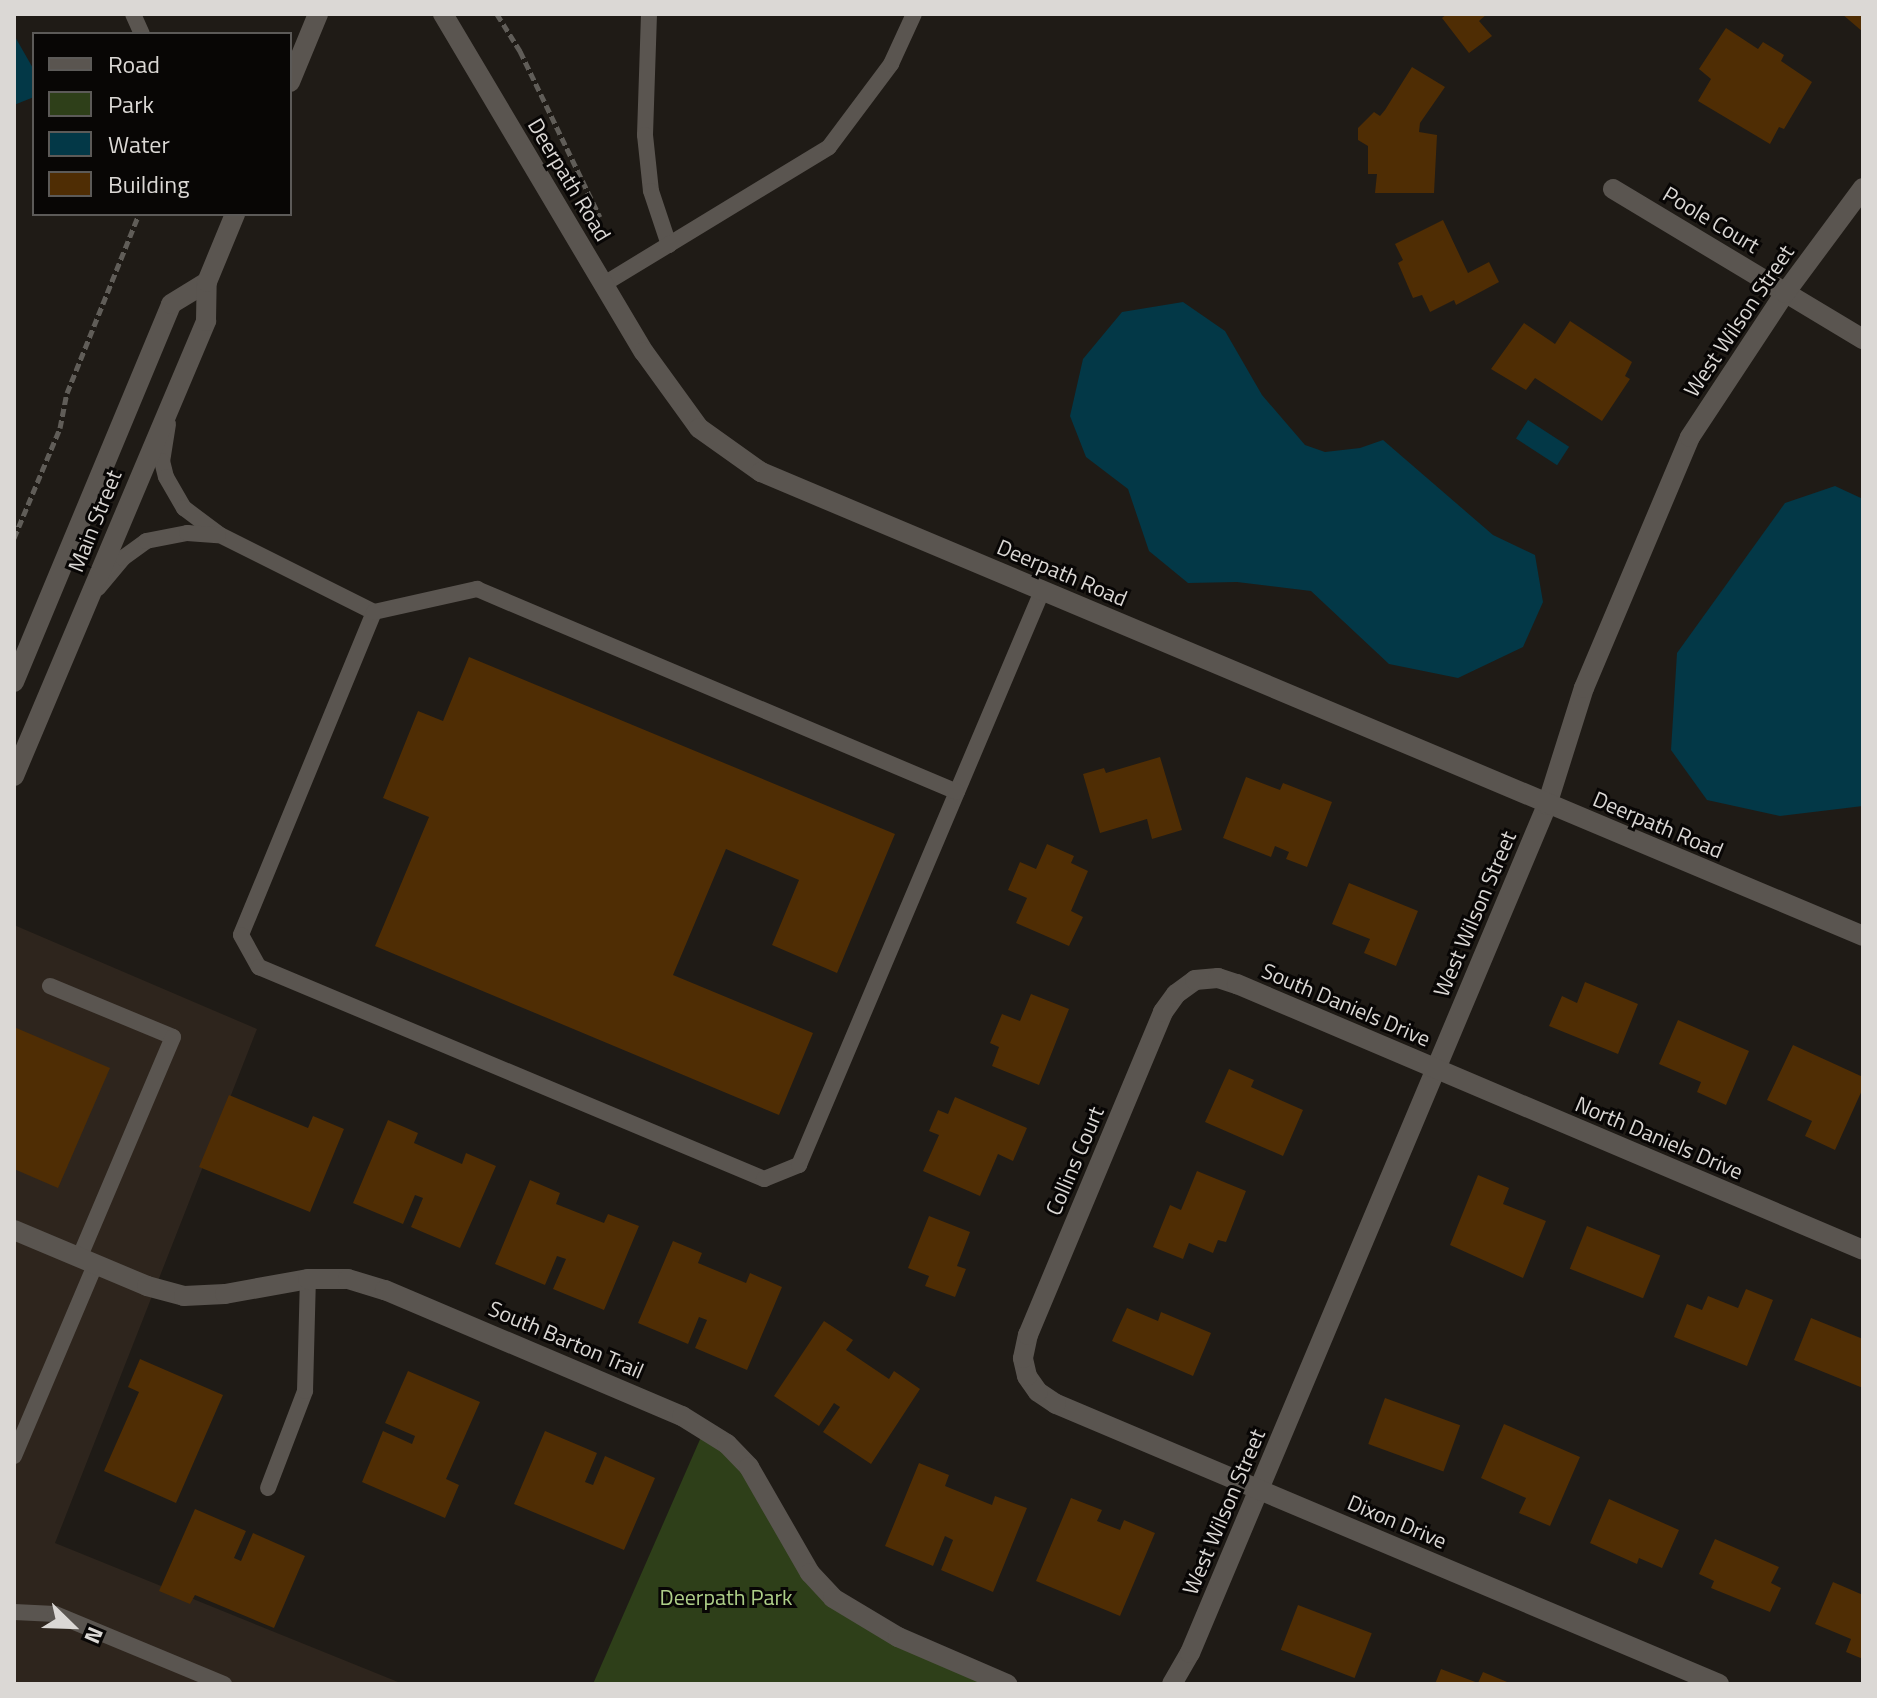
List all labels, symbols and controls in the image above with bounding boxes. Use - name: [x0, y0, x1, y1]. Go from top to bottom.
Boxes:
- legend: [32, 32, 292, 216]
- text: Road: [108, 46, 160, 82]
- text: Park: [108, 86, 154, 122]
- street label: Deerpath Road: [522, 114, 616, 246]
- text: Water: [108, 126, 170, 162]
- text: Building: [108, 166, 190, 202]
- street label: Poole Court: [1658, 181, 1764, 259]
- street label: West Wilson Street: [1678, 240, 1800, 402]
- street label: Main Street: [63, 466, 127, 576]
- street label: Deerpath Road: [993, 534, 1131, 612]
- street label: Deerpath Road: [1589, 786, 1727, 864]
- street label: West Wilson Street: [1428, 827, 1522, 1001]
- street label: South Daniels Drive: [1258, 958, 1434, 1052]
- street label: North Daniels Drive: [1571, 1091, 1747, 1185]
- street label: Collins Court: [1040, 1103, 1110, 1219]
- street label: South Barton Trail: [484, 1295, 648, 1385]
- street label: West Wilson Street: [1177, 1425, 1271, 1599]
- street label: Dixon Drive: [1343, 1489, 1451, 1555]
- park label: Deerpath Park: [659, 1585, 793, 1611]
- north arrow: [32, 1586, 112, 1666]
- text: N: [75, 1622, 113, 1649]

